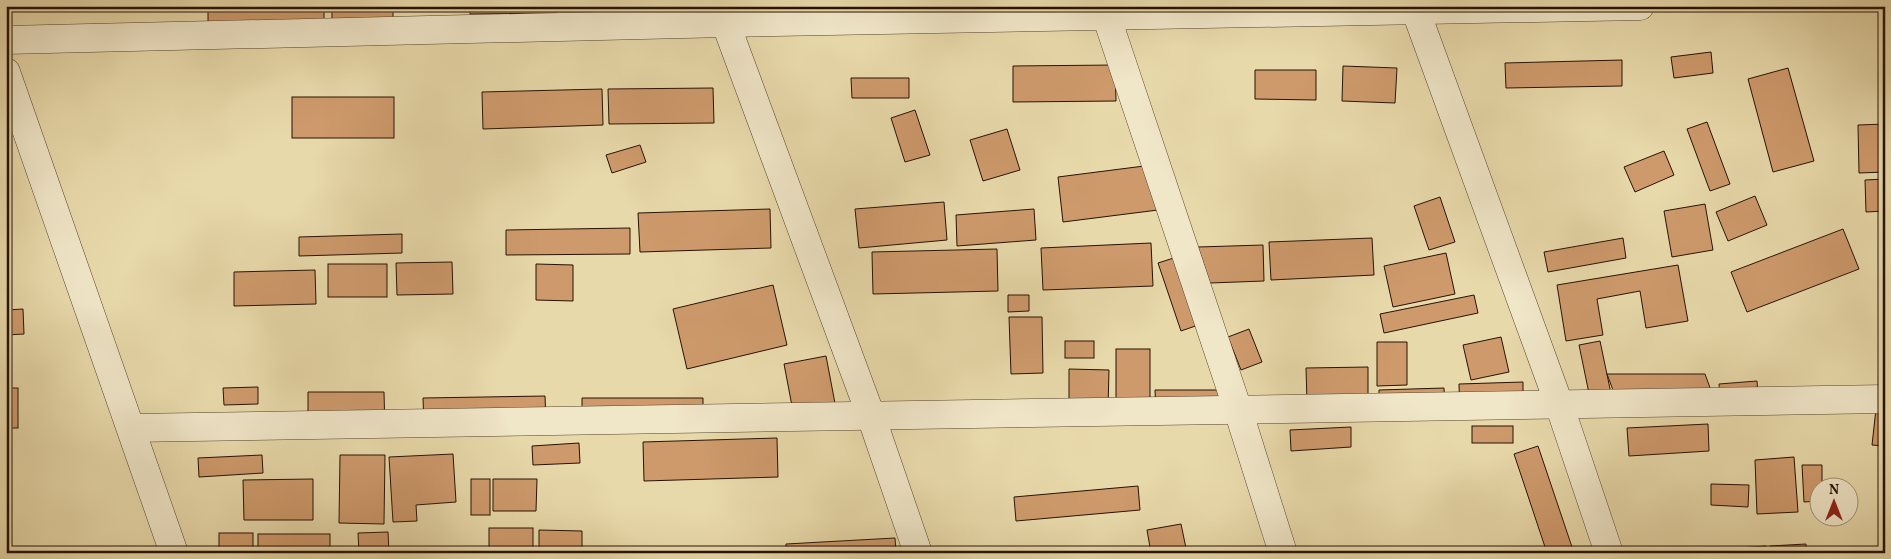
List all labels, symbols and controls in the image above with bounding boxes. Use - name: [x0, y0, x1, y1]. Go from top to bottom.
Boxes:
- north arrow: [1808, 476, 1858, 526]
- text: N: [1829, 481, 1839, 500]

